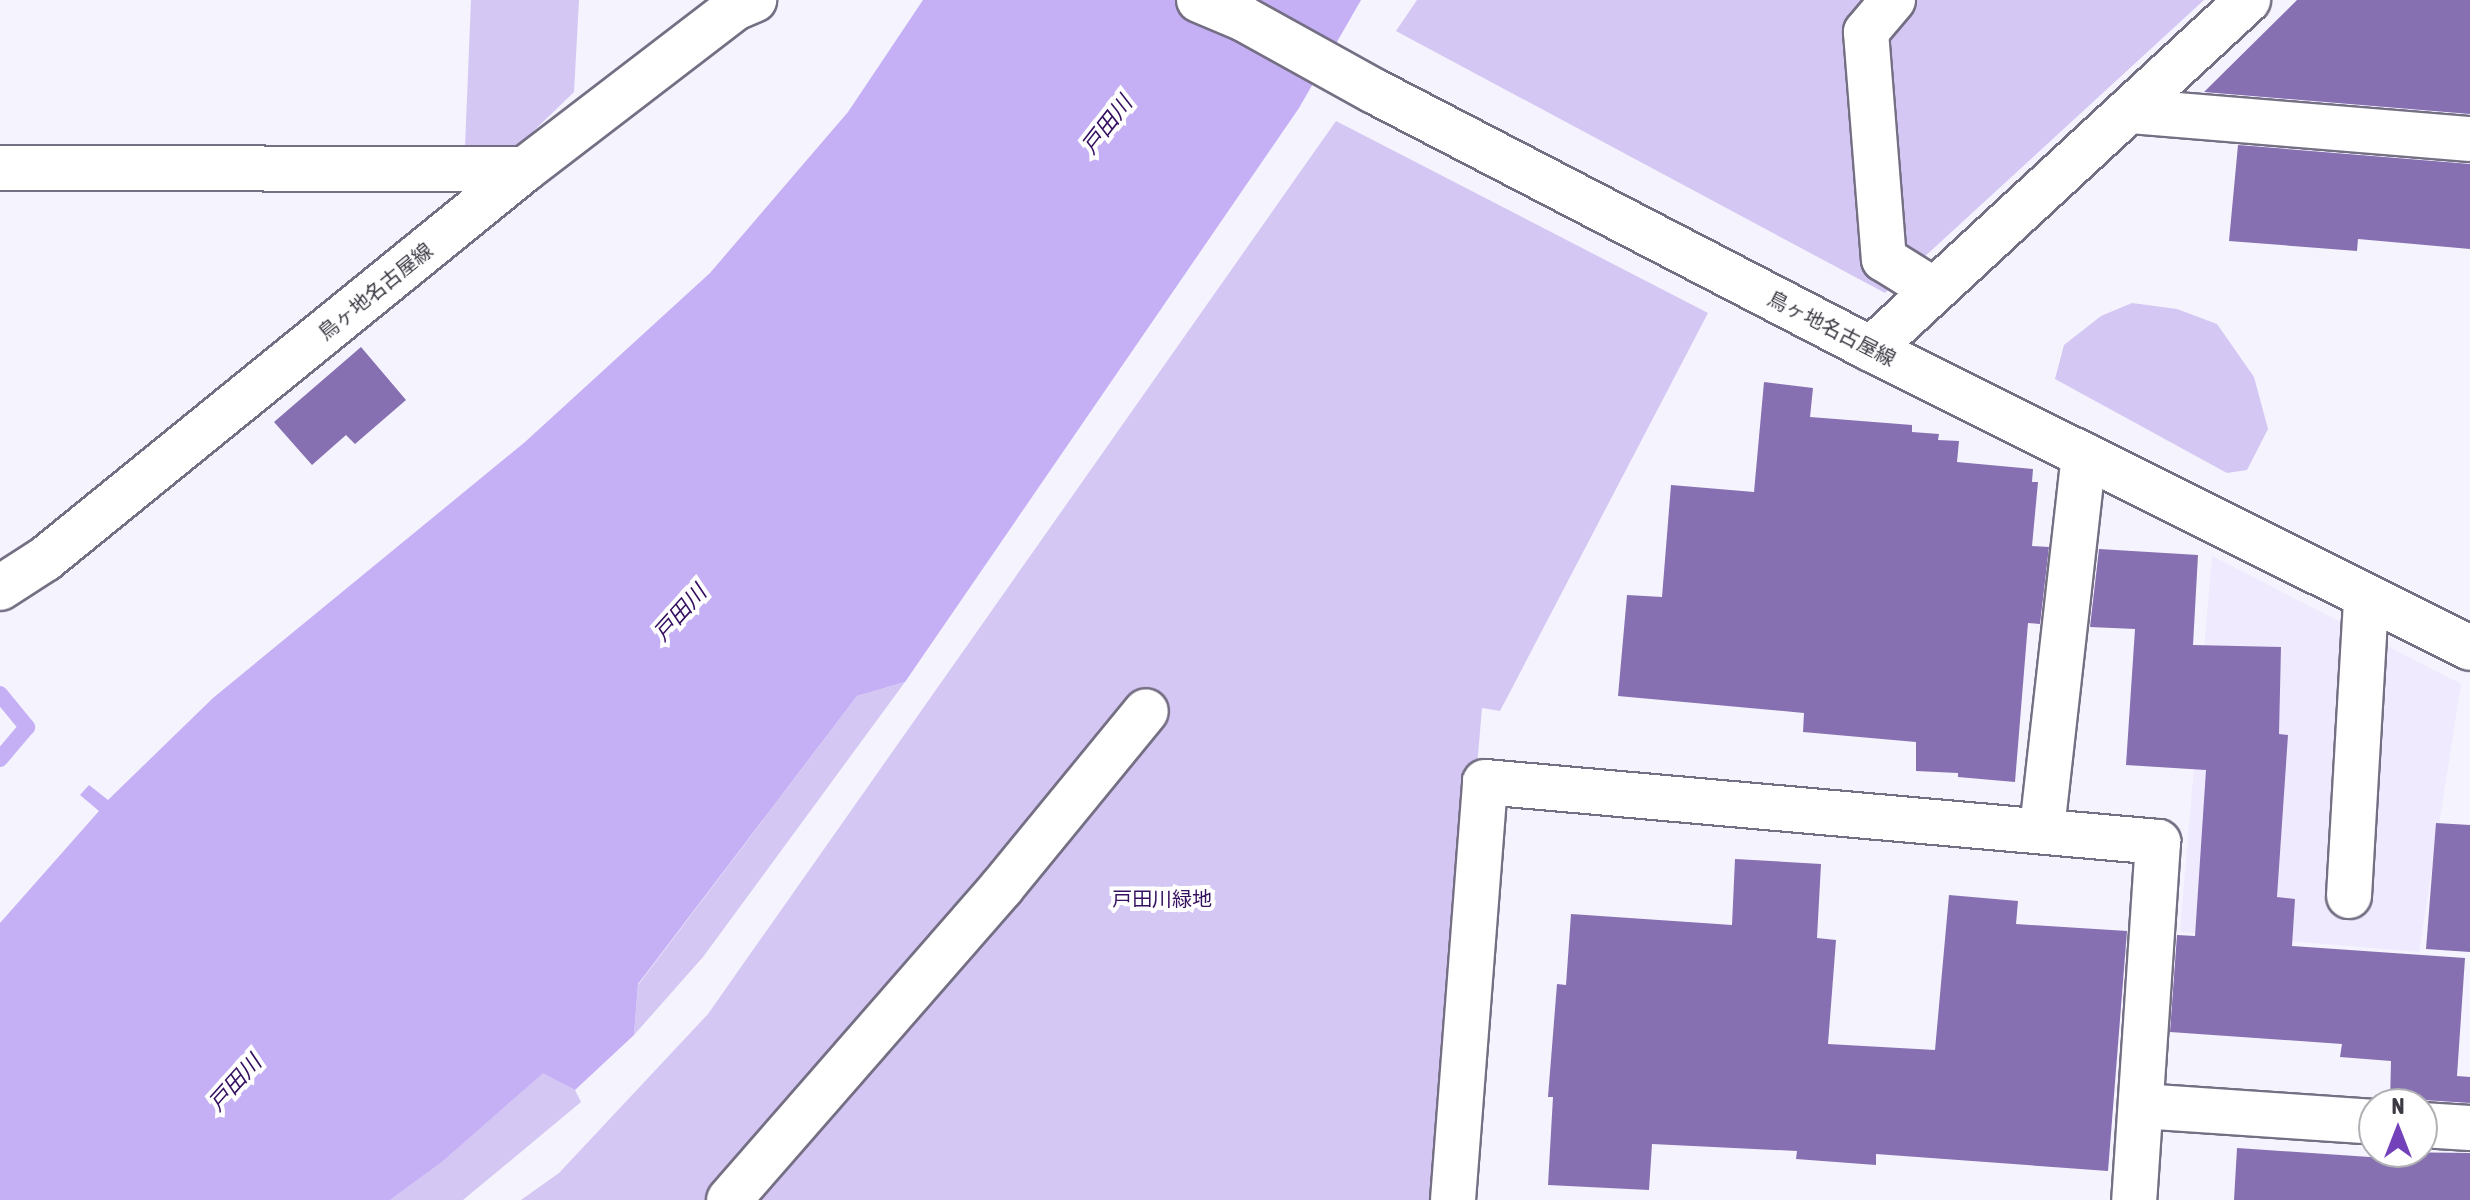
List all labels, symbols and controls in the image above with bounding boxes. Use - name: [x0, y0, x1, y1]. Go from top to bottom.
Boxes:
- water label: 戸田川: [1076, 91, 1138, 159]
- street label: 鳥ヶ地名古屋線: [313, 238, 437, 344]
- street label: 鳥ヶ地名古屋線: [1764, 286, 1900, 370]
- water label: 戸田川: [648, 580, 712, 646]
- park label: 戸田川緑地: [1112, 886, 1212, 910]
- water label: 戸田川: [203, 1050, 267, 1116]
- north arrow: [2358, 1088, 2438, 1168]
- text: N: [2392, 1093, 2404, 1119]

